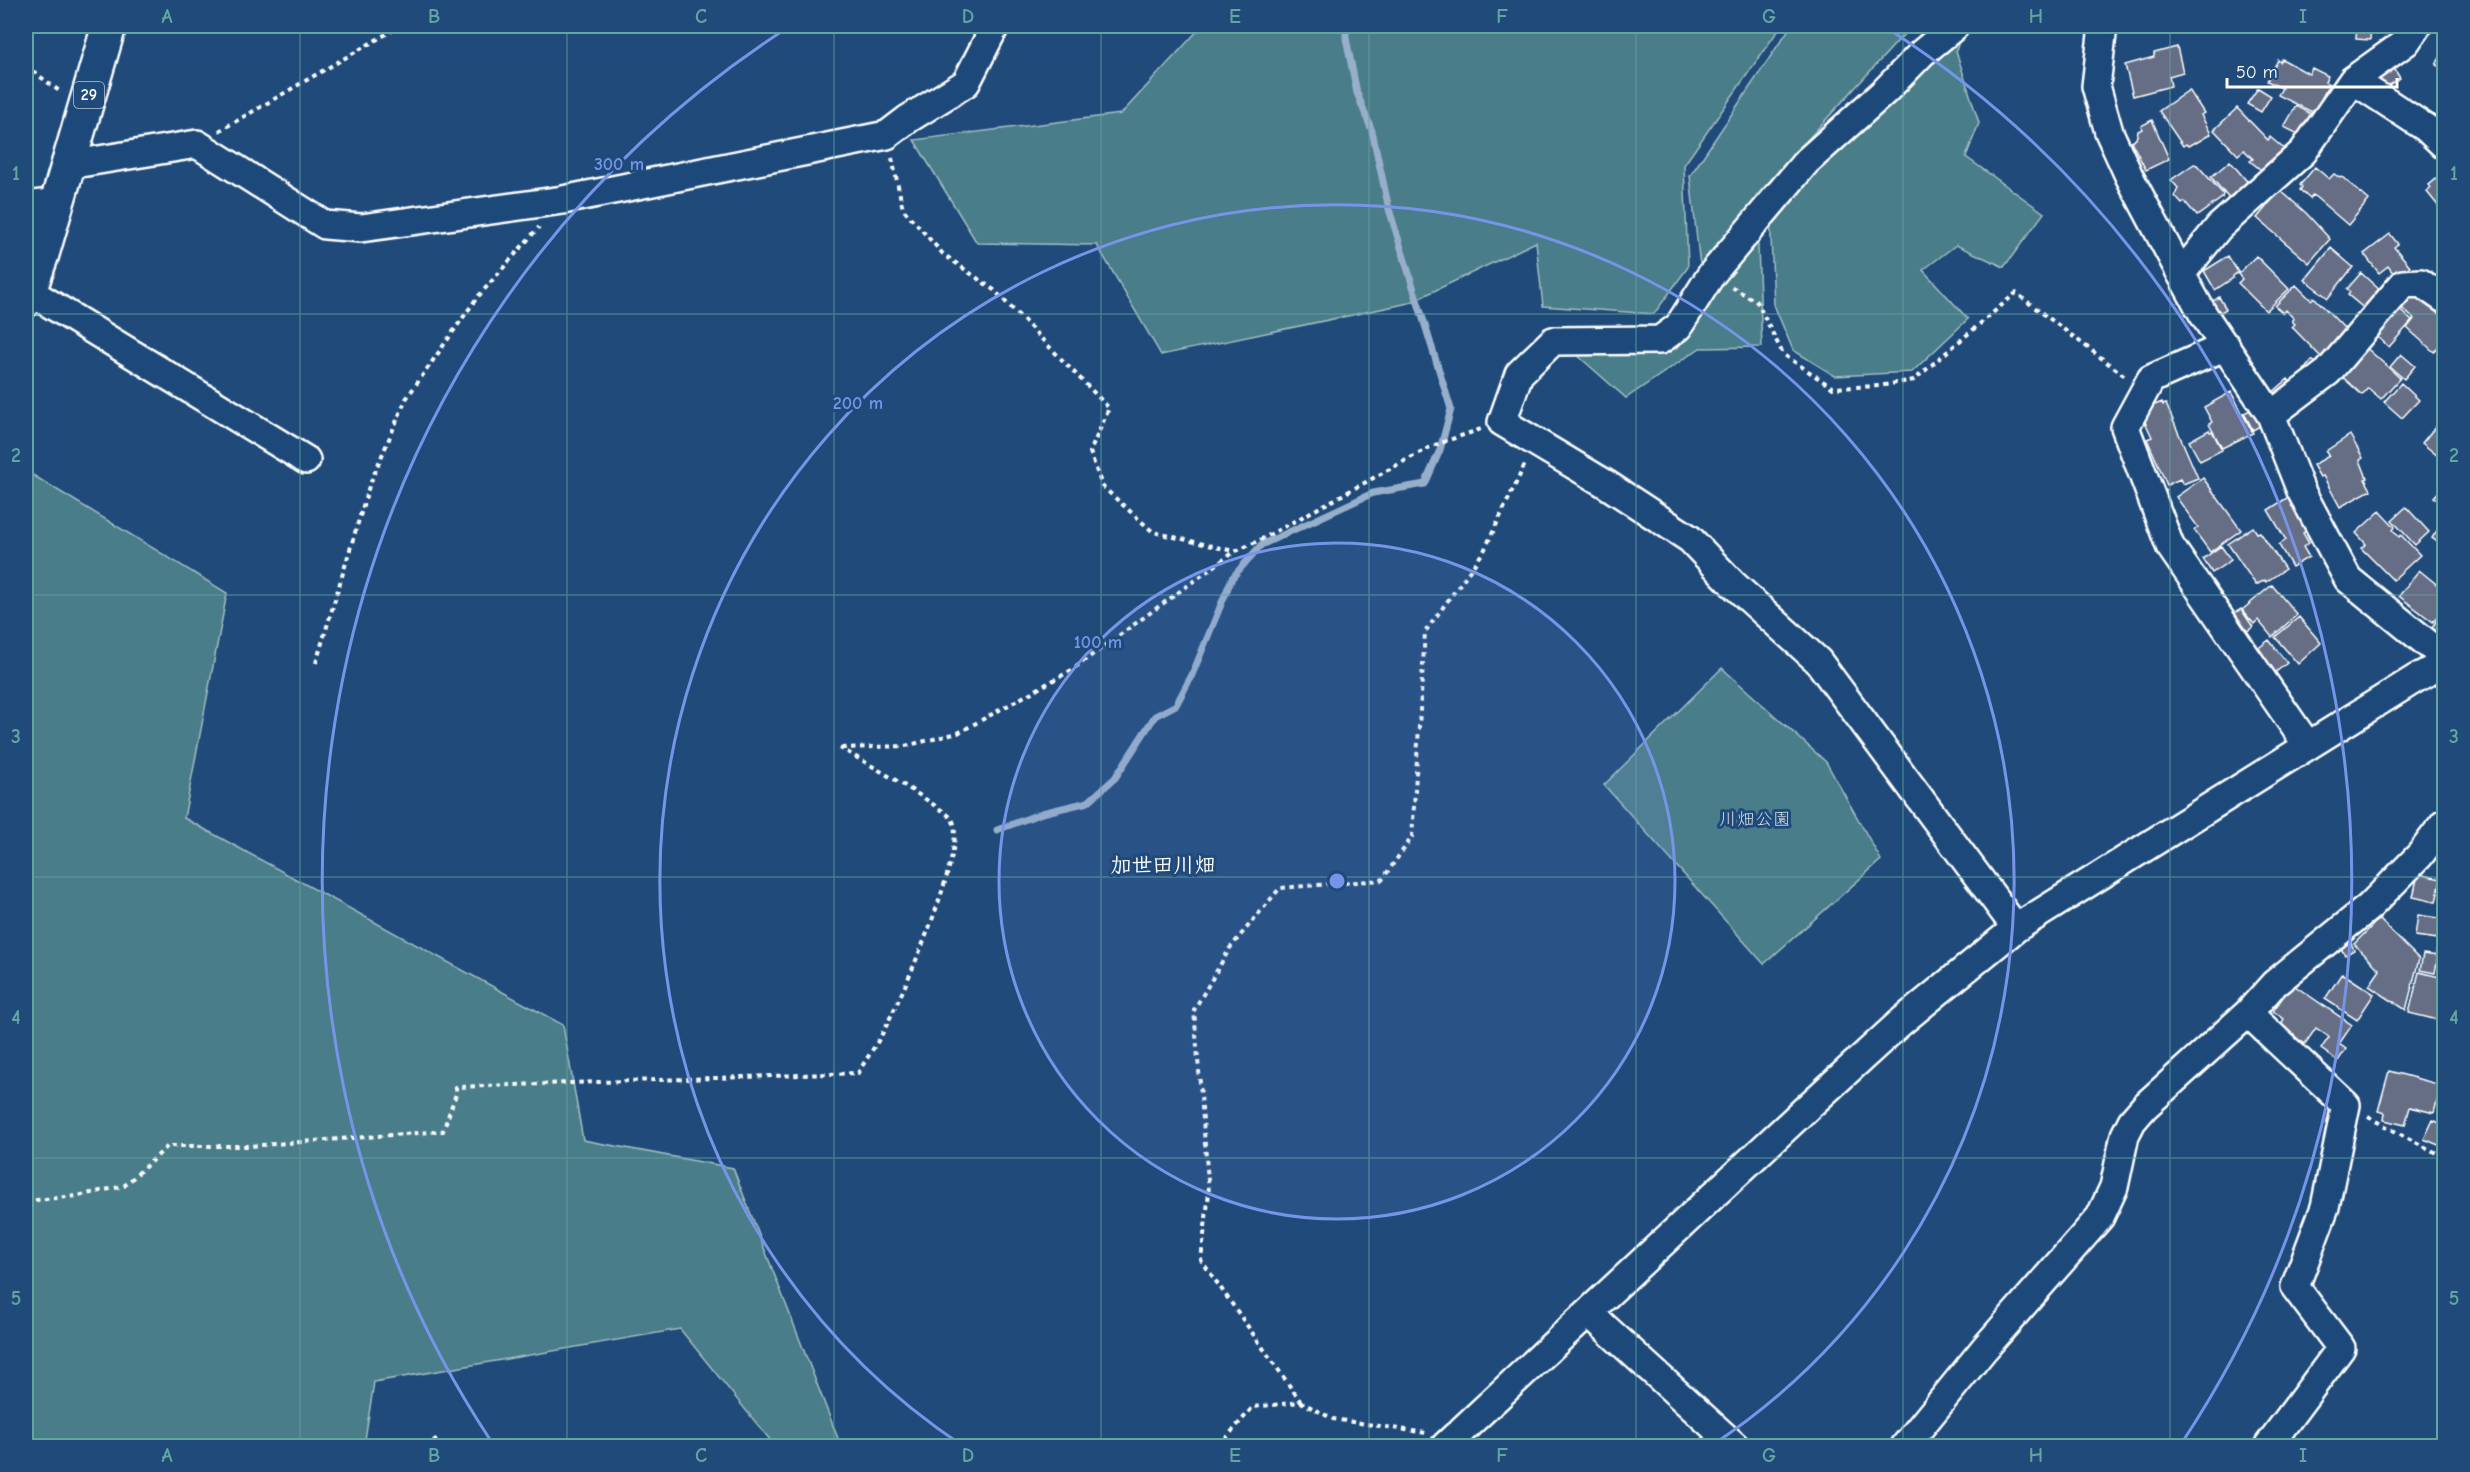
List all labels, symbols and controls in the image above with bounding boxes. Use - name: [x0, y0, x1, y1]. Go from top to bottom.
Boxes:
- text: A: [161, 5, 173, 28]
- text: B: [428, 5, 440, 28]
- text: C: [695, 5, 707, 28]
- text: D: [962, 5, 974, 28]
- text: E: [1229, 5, 1241, 28]
- text: F: [1496, 5, 1508, 28]
- text: G: [1762, 5, 1776, 28]
- text: H: [2029, 5, 2043, 28]
- text: I: [2299, 5, 2307, 28]
- scale bar: [2227, 51, 2396, 89]
- text: 50 m: [2236, 62, 2278, 83]
- road number: 29: [74, 82, 104, 108]
- text: 300 m: [594, 154, 644, 175]
- text: 1: [12, 162, 20, 185]
- text: 1: [2450, 162, 2458, 185]
- text: 200 m: [833, 393, 883, 414]
- text: 2: [11, 444, 21, 467]
- text: 2: [2449, 444, 2459, 467]
- text: 100 m: [1074, 632, 1122, 653]
- text: 3: [11, 725, 21, 748]
- text: 3: [2449, 725, 2459, 748]
- park label: 川畑公園: [1719, 809, 1791, 830]
- district label: 加世田川畑: [1111, 853, 1216, 877]
- centre of rings: [1327, 871, 1347, 891]
- text: 4: [11, 1006, 21, 1029]
- text: 4: [2449, 1006, 2459, 1029]
- text: 5: [11, 1287, 21, 1310]
- text: 5: [2449, 1287, 2459, 1310]
- text: A: [161, 1444, 173, 1467]
- text: B: [428, 1444, 440, 1467]
- text: C: [695, 1444, 707, 1467]
- text: D: [962, 1444, 974, 1467]
- text: E: [1229, 1444, 1241, 1467]
- text: F: [1496, 1444, 1508, 1467]
- text: G: [1762, 1444, 1776, 1467]
- text: H: [2029, 1444, 2043, 1467]
- text: I: [2299, 1444, 2307, 1467]

